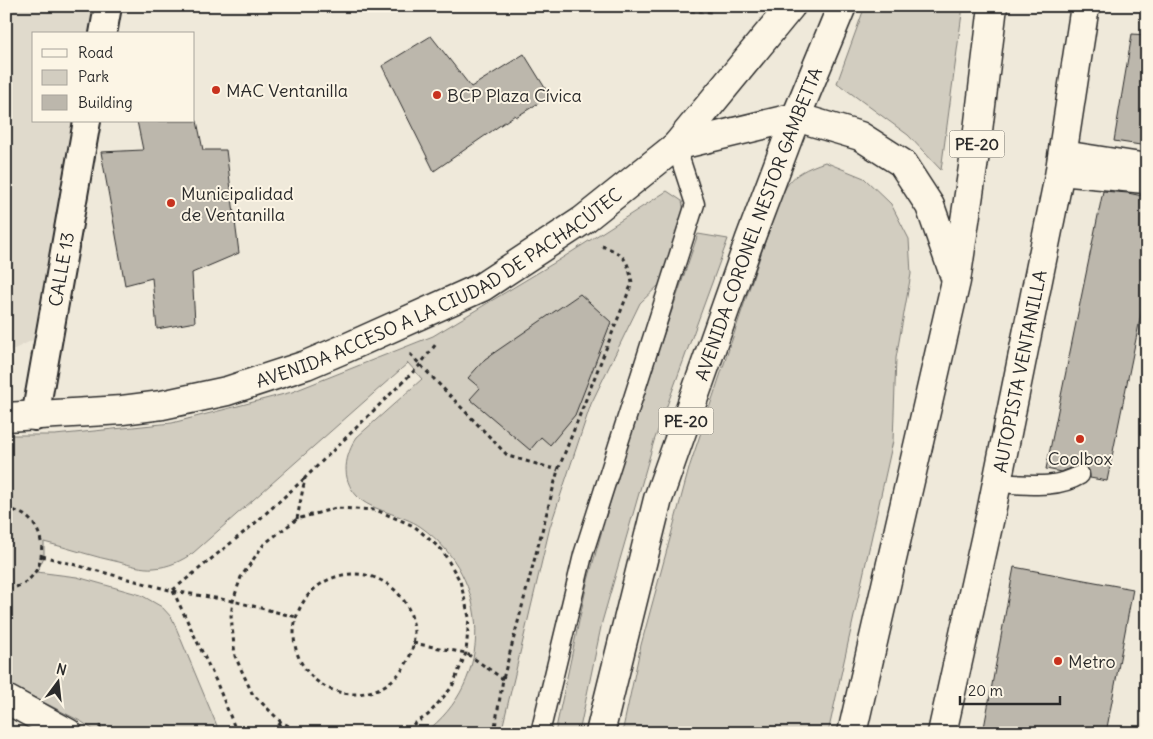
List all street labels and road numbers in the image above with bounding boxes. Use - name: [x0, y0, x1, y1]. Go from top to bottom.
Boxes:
- street label: AVENIDA CORONEL NESTOR GAMBETTA: [689, 64, 827, 383]
- road number: PE-20: [950, 130, 1004, 158]
- street label: AVENIDA ACCESO A LA CIUDAD DE PACHACÚTEC: [253, 182, 626, 392]
- street label: CALLE 13: [43, 230, 79, 308]
- street label: AUTOPISTA VENTANILLA: [988, 268, 1051, 474]
- road number: PE-20: [658, 408, 714, 434]

